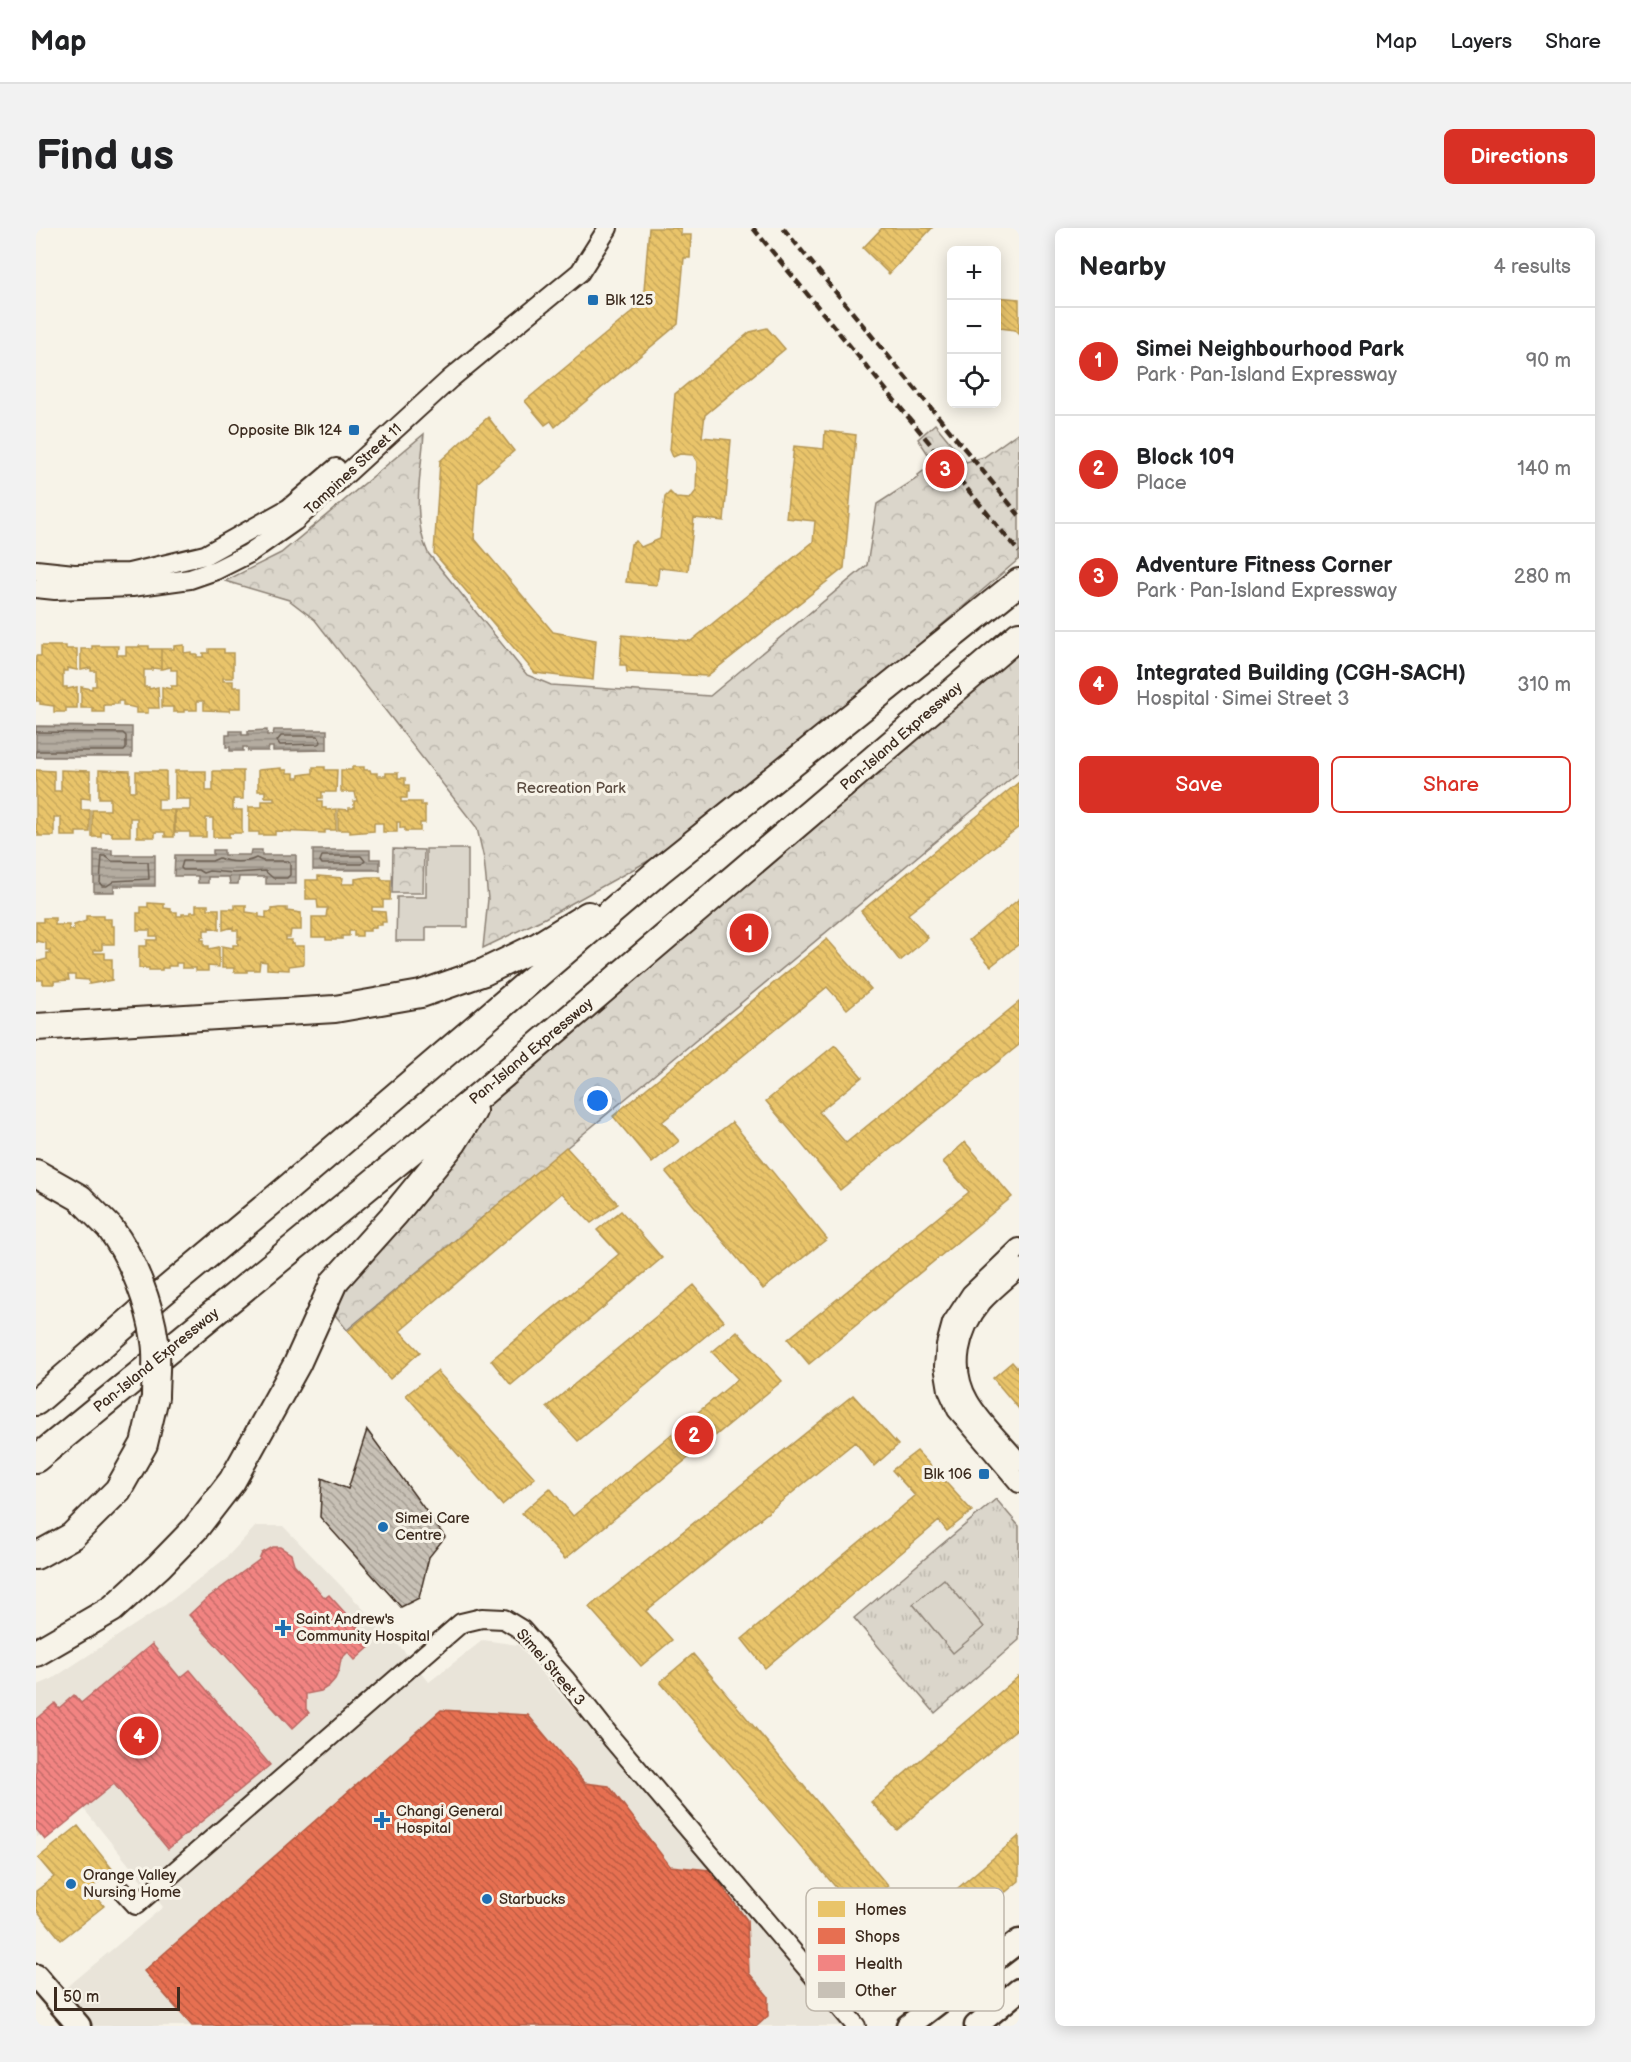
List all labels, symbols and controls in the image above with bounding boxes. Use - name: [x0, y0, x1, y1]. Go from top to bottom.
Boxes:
- text: Map: [30, 25, 86, 58]
- text: Map: [1375, 29, 1417, 54]
- text: Layers: [1450, 29, 1512, 54]
- text: Share: [1545, 29, 1601, 54]
- button: Directions: [1444, 129, 1595, 184]
- text: Find us: [36, 131, 174, 182]
- map controls: [947, 246, 1001, 408]
- button: +: [947, 246, 1001, 300]
- text: Nearby: [1079, 252, 1166, 283]
- text: 4 results: [1493, 255, 1571, 279]
- place label: Blk 125: [605, 291, 653, 310]
- marker: Blk 125: [586, 293, 600, 307]
- button: −: [947, 300, 1001, 354]
- text: Simei Neighbourhood Park: [1136, 336, 1404, 363]
- text: 1: [1094, 349, 1103, 373]
- text: 90 m: [1526, 349, 1571, 373]
- button: locate: [947, 354, 1001, 408]
- text: Park · Pan-Island Expressway: [1136, 363, 1397, 387]
- street label: Tampines Street 11: [301, 419, 406, 519]
- place label: Opposite Blk 124: [228, 421, 342, 440]
- marker: Opposite Blk 124: [347, 423, 361, 437]
- text: Block 109: [1136, 444, 1235, 471]
- pin: 3: [926, 446, 964, 492]
- text: 2: [1093, 457, 1104, 481]
- text: 140 m: [1517, 457, 1571, 481]
- text: Place: [1136, 471, 1187, 495]
- text: Adventure Fitness Corner: [1136, 552, 1392, 579]
- text: 3: [1093, 565, 1104, 589]
- text: 280 m: [1514, 565, 1571, 589]
- text: Park · Pan-Island Expressway: [1136, 579, 1397, 603]
- text: Integrated Building (CGH-SACH): [1136, 660, 1466, 687]
- text: 4: [1093, 673, 1104, 697]
- text: 310 m: [1517, 673, 1571, 697]
- street label: Pan-Island Expressway: [836, 678, 967, 795]
- text: Hospital · Simei Street 3: [1136, 687, 1350, 711]
- button: Save: [1079, 756, 1319, 813]
- button: Share: [1331, 756, 1571, 813]
- park label: Recreation Park: [516, 779, 626, 798]
- pin: 1: [730, 910, 768, 956]
- street label: Pan-Island Expressway: [466, 994, 597, 1109]
- your location: [583, 1086, 612, 1115]
- street label: Pan-Island Expressway: [90, 1304, 223, 1417]
- pin: 2: [674, 1412, 714, 1458]
- place label: Blk 106: [923, 1465, 972, 1484]
- marker: Blk 106: [977, 1467, 991, 1481]
- place label: Simei Care Centre: [395, 1509, 470, 1545]
- marker: Simei Care Centre: [376, 1520, 390, 1534]
- place label: Saint Andrew's Community Hospital: [296, 1610, 430, 1646]
- marker: Saint Andrew's Community Hospital: [274, 1619, 292, 1637]
- street label: Simei Street 3: [512, 1625, 589, 1710]
- pin: 4: [120, 1714, 158, 1758]
- place label: Changi General Hospital: [396, 1802, 503, 1838]
- marker: Changi General Hospital: [373, 1811, 391, 1829]
- place label: Orange Valley Nursing Home: [83, 1866, 181, 1902]
- marker: Orange Valley Nursing Home: [64, 1877, 78, 1891]
- legend: [806, 1888, 1004, 2011]
- place label: Starbucks: [499, 1890, 566, 1909]
- marker: Starbucks: [480, 1892, 494, 1906]
- text: Homes: [855, 1901, 907, 1920]
- text: Shops: [855, 1928, 900, 1947]
- text: Health: [855, 1955, 903, 1974]
- text: Other: [855, 1982, 896, 2001]
- scale bar: [54, 1984, 180, 2012]
- text: 50 m: [63, 1988, 99, 2007]

